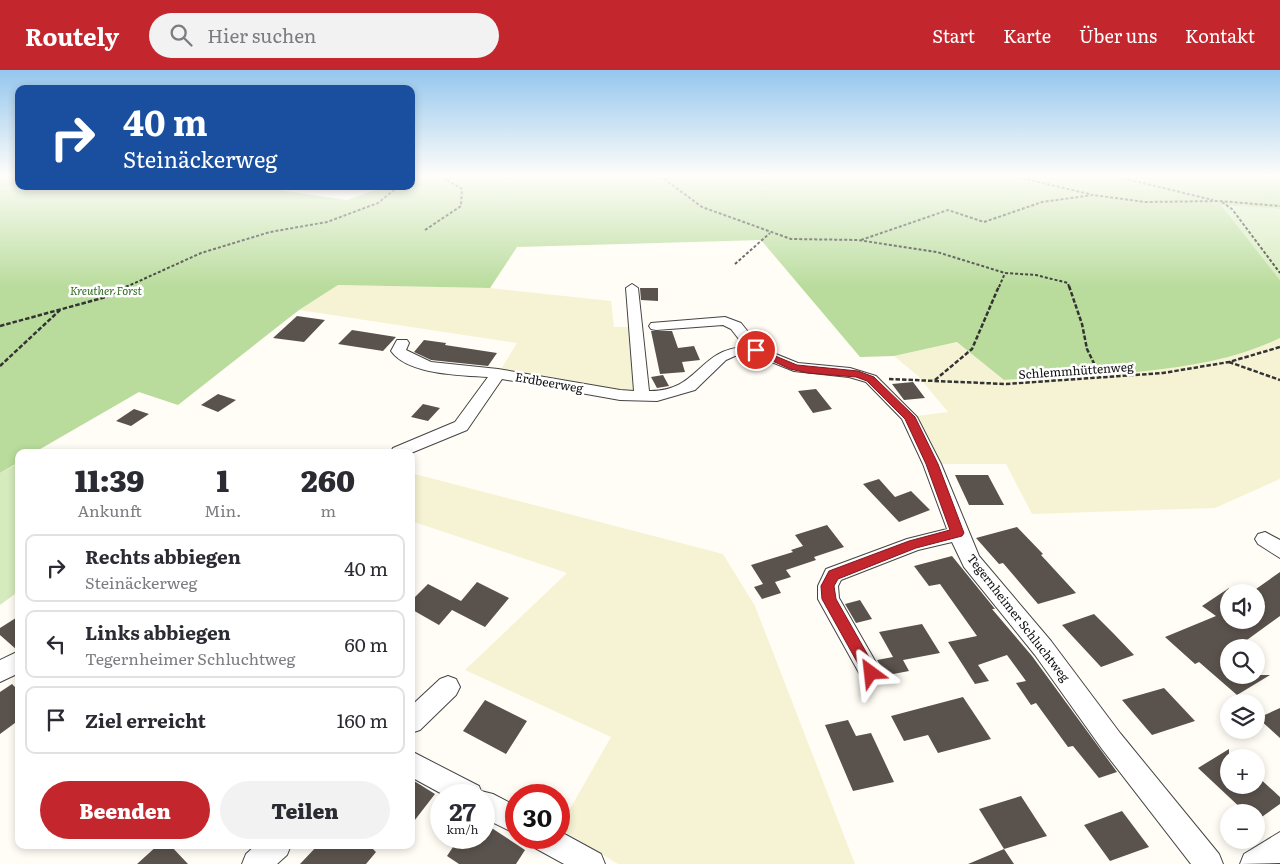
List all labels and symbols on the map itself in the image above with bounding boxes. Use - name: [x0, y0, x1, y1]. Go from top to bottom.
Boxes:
- park label: Kreuther Forst: [70, 282, 143, 298]
- pin: [735, 329, 777, 371]
- street label: Schlemmhüttenweg: [1018, 357, 1134, 383]
- street label: Erdbeerweg: [514, 367, 585, 397]
- street label: Tegernheimer Schluchtweg: [963, 550, 1075, 685]
- position arrow: [844, 646, 896, 698]
- speed limit sign: 30: [505, 784, 570, 849]

